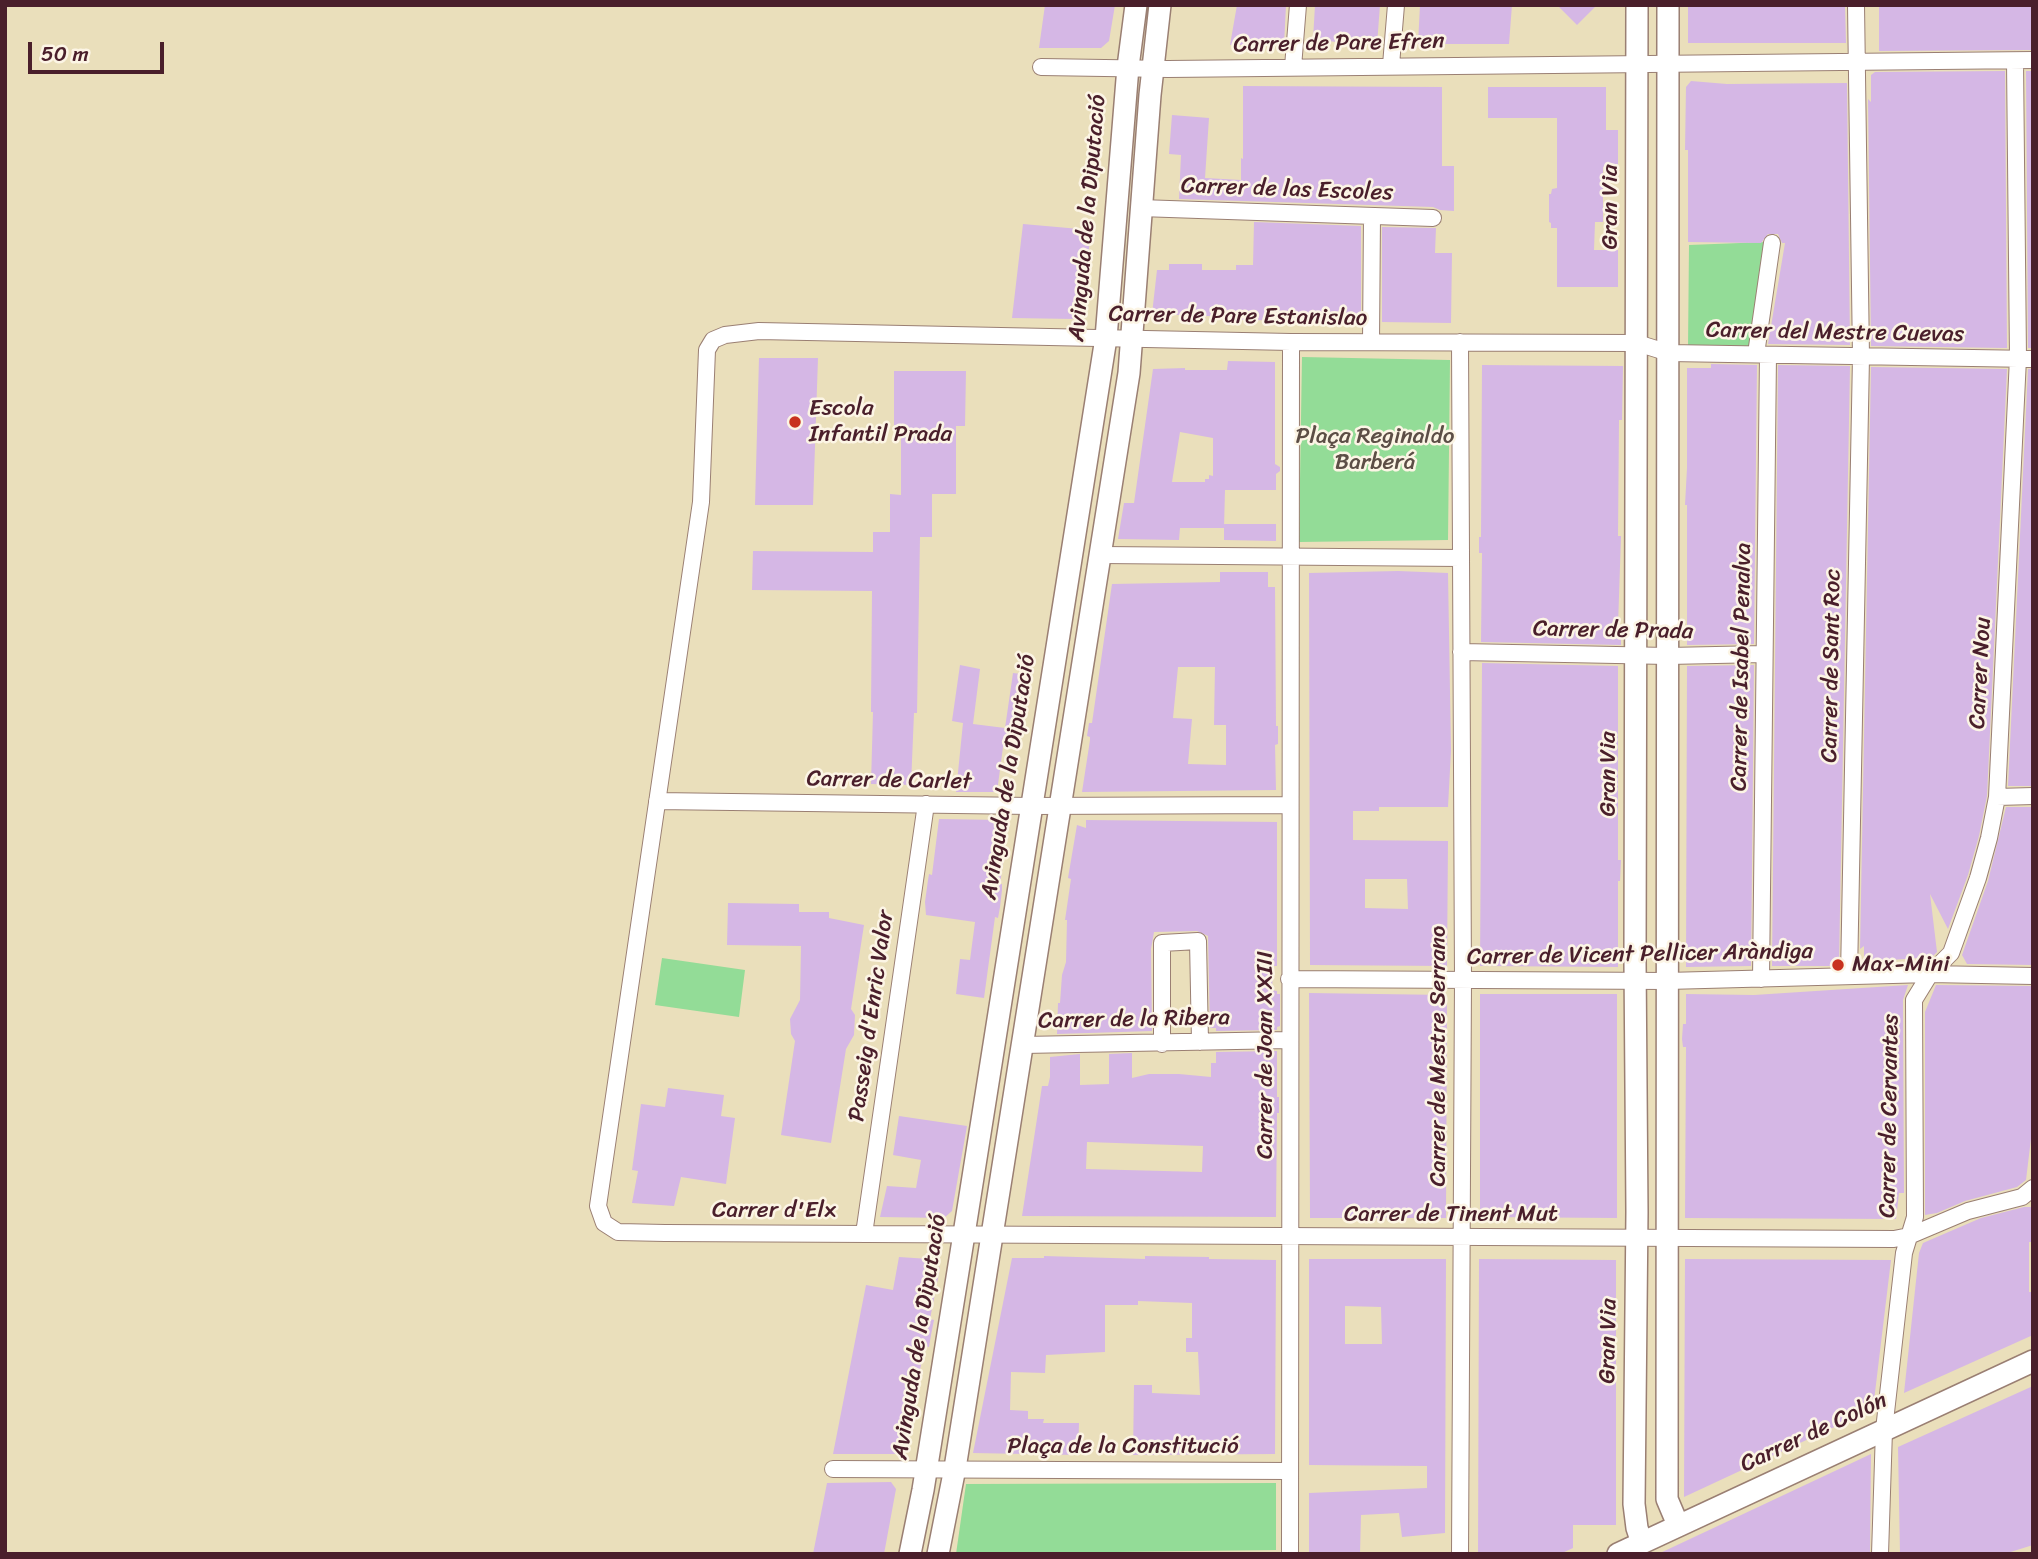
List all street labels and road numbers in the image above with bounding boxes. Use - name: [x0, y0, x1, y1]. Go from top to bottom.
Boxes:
- street label: Carrer de Pare Efren: [1233, 28, 1445, 60]
- street label: Avinguda de la Diputació: [1063, 93, 1113, 343]
- street label: Gran Via: [1597, 164, 1625, 250]
- street label: Carrer de las Escoles: [1181, 173, 1393, 207]
- street label: Carrer de Pare Estanislao: [1108, 301, 1368, 333]
- street label: Carrer del Mestre Cuevas: [1706, 317, 1964, 349]
- street label: Carrer de Isabel Penalva: [1726, 543, 1758, 791]
- street label: Carrer de Sant Roc: [1817, 569, 1847, 763]
- street label: Carrer de Prada: [1533, 616, 1693, 646]
- street label: Carrer Nou: [1964, 616, 1998, 730]
- street label: Avinguda de la Diputació: [976, 652, 1042, 902]
- street label: Gran Via: [1595, 731, 1623, 817]
- street label: Carrer de Carlet: [806, 766, 972, 796]
- street label: Passeig d'Enric Valor: [844, 909, 900, 1123]
- street label: Carrer de Mestre Serrano: [1425, 926, 1453, 1186]
- street label: Carrer de Vicent Pellicer Aràndiga: [1467, 938, 1813, 972]
- street label: Carrer de Joan XXIII: [1252, 951, 1280, 1159]
- street label: Carrer de la Ribera: [1038, 1005, 1230, 1035]
- street label: Carrer de Cervantes: [1874, 1014, 1906, 1218]
- street label: Carrer d'Elx: [712, 1197, 836, 1225]
- street label: Carrer de Tinent Mut: [1344, 1201, 1558, 1229]
- street label: Avinguda de la Diputació: [887, 1212, 953, 1462]
- street label: Gran Via: [1594, 1298, 1624, 1384]
- street label: Carrer de Colón: [1736, 1387, 1892, 1479]
- street label: Plaça de la Constitució: [1007, 1433, 1239, 1461]

